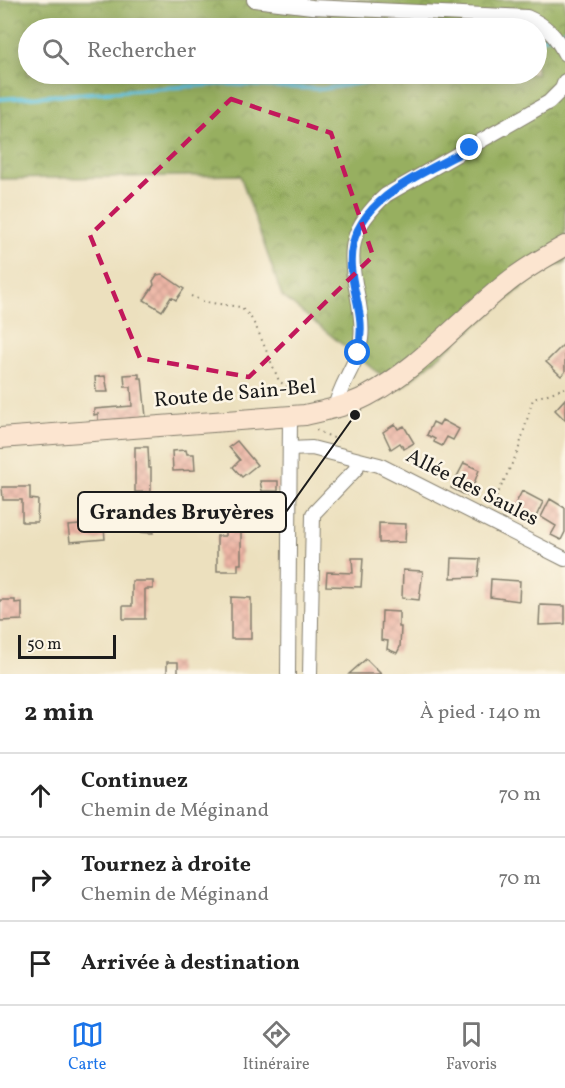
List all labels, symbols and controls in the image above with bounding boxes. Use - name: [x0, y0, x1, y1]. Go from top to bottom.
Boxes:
- search box: [18, 18, 547, 84]
- icon: search: [39, 35, 72, 68]
- text: Rechercher: [87, 36, 196, 67]
- route end: [456, 134, 482, 160]
- route start: [344, 339, 370, 365]
- street label: Route de Sain-Bel: [153, 372, 317, 416]
- street label: Allée des Saules: [401, 442, 543, 534]
- callout: Grandes Bruyères: [78, 492, 286, 532]
- text: Grandes Bruyères: [90, 498, 274, 529]
- scale bar: [18, 632, 116, 660]
- text: 50 m: [27, 634, 61, 656]
- text: 2 min: [24, 695, 94, 731]
- text: À pied · 140 m: [420, 699, 541, 727]
- text: Continuez: [81, 766, 188, 797]
- icon: ahead: [24, 779, 57, 812]
- text: 70 m: [498, 781, 541, 809]
- text: Chemin de Méginand: [81, 797, 269, 825]
- text: Tournez à droite: [81, 850, 251, 881]
- icon: right: [24, 863, 57, 896]
- text: 70 m: [498, 865, 541, 893]
- text: Chemin de Méginand: [81, 881, 269, 909]
- icon: arrive: [24, 947, 57, 980]
- text: Arrivée à destination: [81, 948, 300, 979]
- tab: Carte: [68, 1018, 106, 1076]
- tab: Itinéraire: [243, 1018, 310, 1076]
- tab: Favoris: [446, 1018, 497, 1076]

